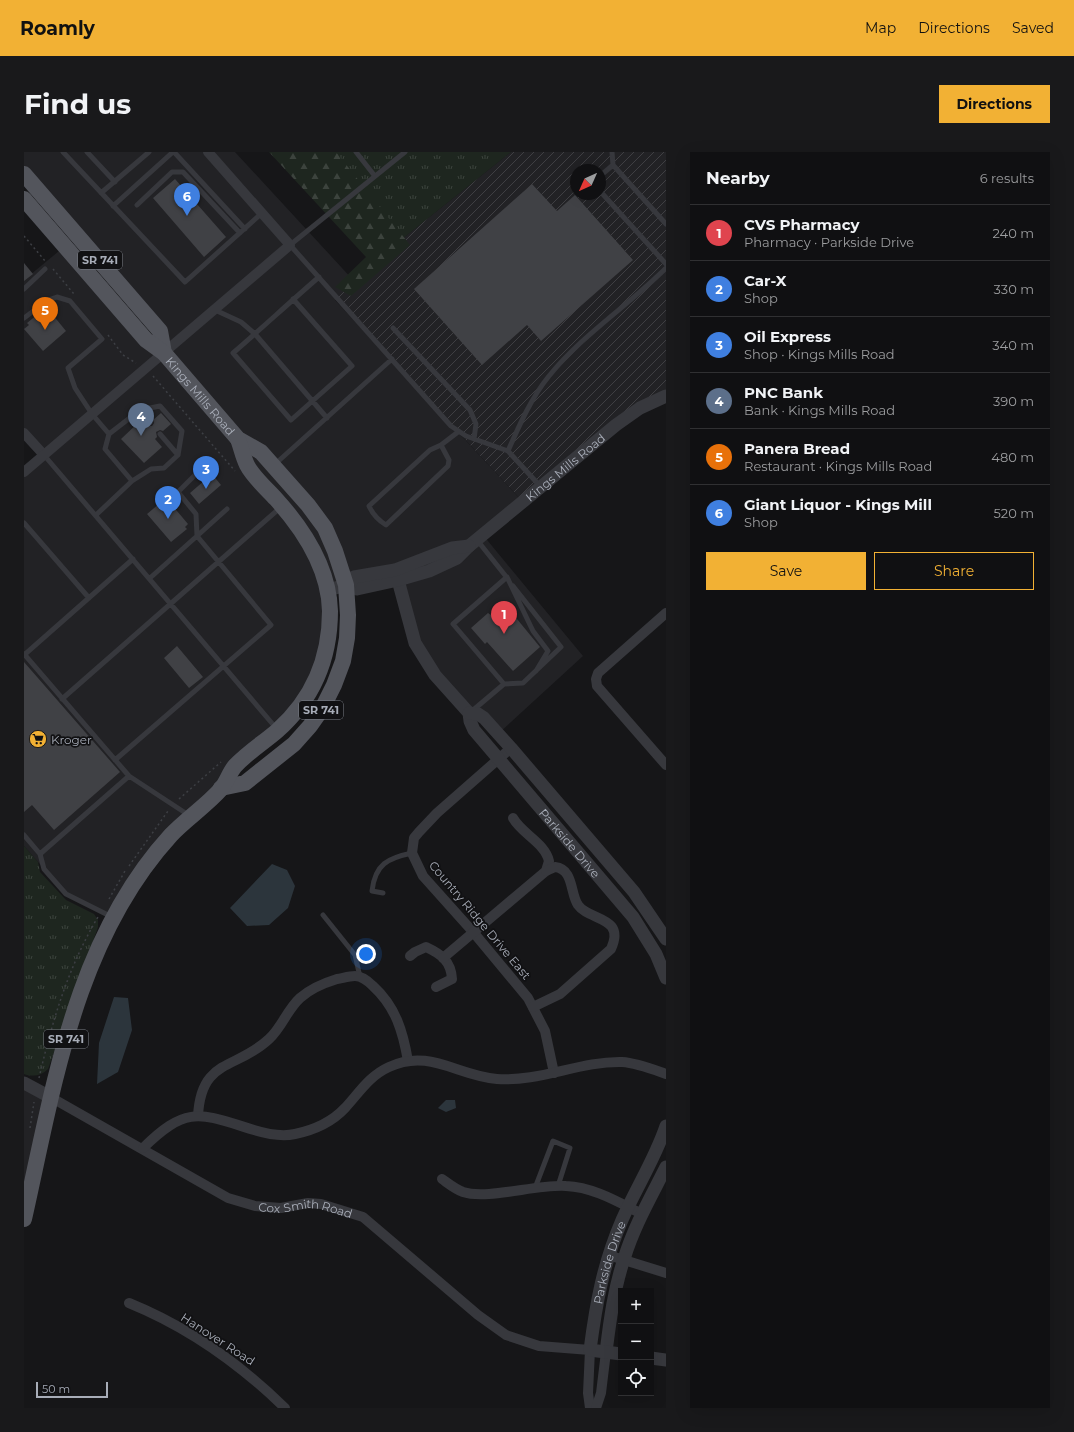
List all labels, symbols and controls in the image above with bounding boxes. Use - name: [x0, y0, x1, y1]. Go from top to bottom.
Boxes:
- text: Roamly: [20, 17, 95, 40]
- text: Map: [865, 19, 896, 37]
- text: Directions: [918, 19, 990, 37]
- text: Saved: [1012, 19, 1054, 37]
- button: Directions: [939, 85, 1050, 123]
- text: Find us: [24, 87, 131, 121]
- north arrow: [570, 164, 606, 200]
- text: Nearby: [706, 168, 770, 188]
- text: 6 results: [980, 170, 1034, 186]
- pin: 6: [174, 183, 200, 216]
- text: CVS Pharmacy: [744, 215, 859, 234]
- text: 1: [716, 225, 722, 241]
- text: 240 m: [993, 225, 1034, 241]
- text: Pharmacy · Parkside Drive: [744, 234, 914, 250]
- road number: SR 741: [78, 251, 122, 269]
- text: Car-X: [744, 271, 787, 290]
- text: 2: [715, 281, 723, 297]
- text: 330 m: [994, 281, 1034, 297]
- text: Shop: [744, 290, 778, 306]
- pin: 5: [32, 297, 58, 330]
- text: Oil Express: [744, 327, 831, 346]
- text: 3: [715, 337, 723, 353]
- text: 340 m: [992, 337, 1034, 353]
- text: Shop · Kings Mills Road: [744, 346, 895, 362]
- street label: Kings Mills Road: [163, 353, 239, 438]
- text: PNC Bank: [744, 383, 823, 402]
- text: 4: [715, 393, 723, 409]
- text: 390 m: [993, 393, 1034, 409]
- text: Bank · Kings Mills Road: [744, 402, 895, 418]
- pin: 4: [128, 403, 154, 436]
- street label: Kings Mills Road: [522, 430, 608, 504]
- text: Panera Bread: [744, 439, 850, 458]
- text: 5: [715, 449, 723, 465]
- text: 480 m: [991, 449, 1034, 465]
- pin: 3: [193, 456, 219, 489]
- text: Restaurant · Kings Mills Road: [744, 458, 932, 474]
- pin: 2: [155, 486, 181, 519]
- text: Giant Liquor - Kings Mill: [744, 495, 932, 514]
- text: 6: [715, 505, 723, 521]
- text: 520 m: [994, 505, 1034, 521]
- text: Shop: [744, 514, 778, 530]
- button: Save: [706, 552, 866, 590]
- button: Share: [874, 552, 1034, 590]
- pin: 1: [491, 601, 517, 634]
- road number: SR 741: [299, 701, 343, 719]
- supermarket icon: Kroger: [28, 729, 48, 749]
- place label: Kroger: [51, 732, 92, 747]
- street label: Parkside Drive: [536, 805, 604, 881]
- street label: Country Ridge Drive East: [426, 858, 534, 982]
- your location: [356, 944, 376, 964]
- road number: SR 741: [44, 1030, 88, 1048]
- street label: Cox Smith Road: [258, 1195, 355, 1221]
- street label: Parkside Drive: [590, 1218, 628, 1305]
- map controls: [618, 1288, 654, 1396]
- button: +: [618, 1288, 654, 1324]
- street label: Hanover Road: [178, 1310, 258, 1368]
- button: −: [618, 1324, 654, 1360]
- button: locate: [618, 1360, 654, 1396]
- scale bar: [36, 1380, 108, 1399]
- text: 50 m: [42, 1382, 70, 1396]

